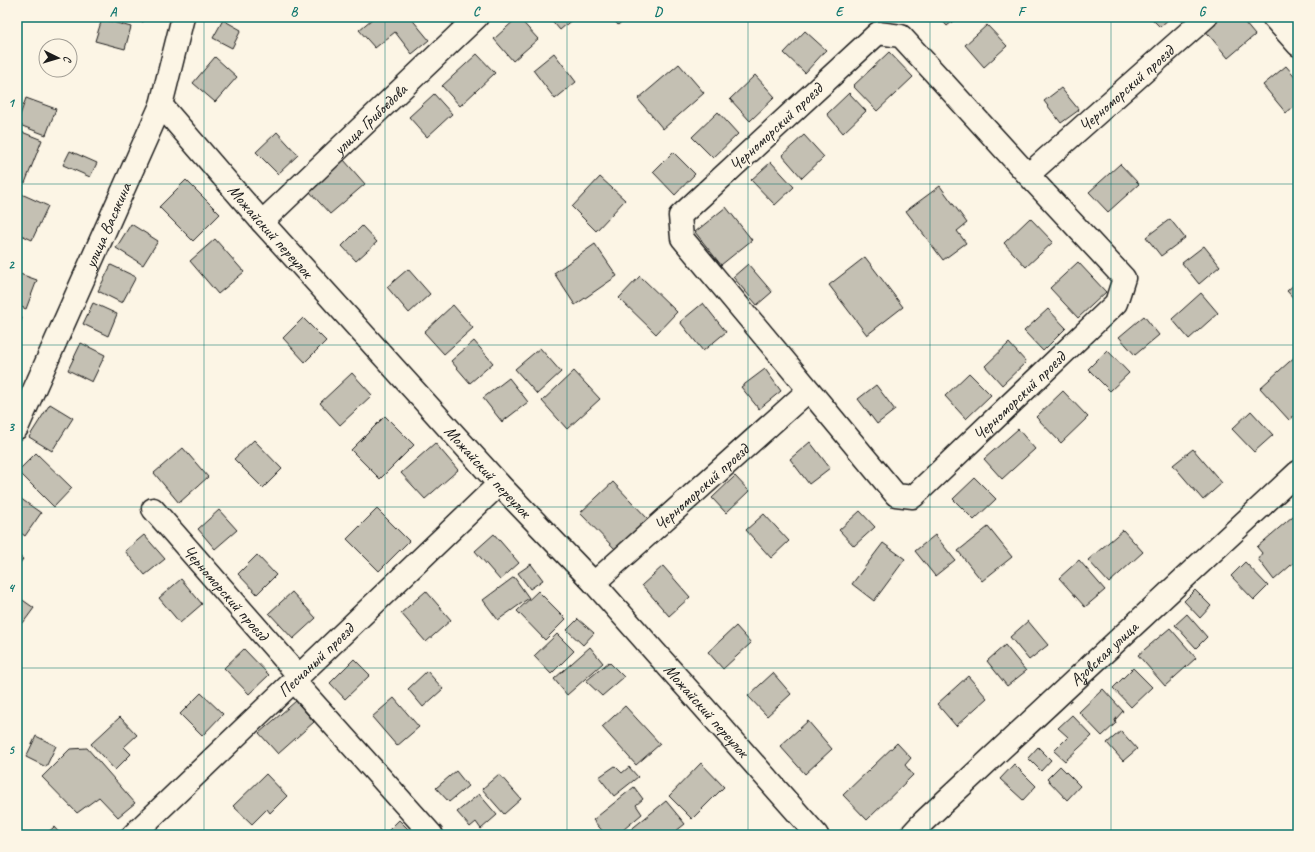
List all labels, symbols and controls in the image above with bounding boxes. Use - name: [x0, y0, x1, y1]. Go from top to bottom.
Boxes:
- text: A: [110, 4, 118, 20]
- text: B: [291, 4, 299, 20]
- text: C: [473, 4, 481, 20]
- text: D: [654, 4, 663, 20]
- text: E: [836, 4, 845, 20]
- text: F: [1018, 4, 1027, 20]
- text: G: [1199, 4, 1207, 20]
- north arrow: [38, 38, 78, 78]
- street label: Черноморский проезд: [1074, 39, 1179, 136]
- text: С: [61, 56, 75, 64]
- street label: Черноморский проезд: [725, 77, 828, 176]
- street label: улица Грибоедова: [328, 78, 412, 160]
- text: 1: [8, 95, 16, 111]
- street label: улица Васякина: [79, 178, 136, 272]
- street label: Можайский переулок: [224, 180, 319, 283]
- text: 2: [8, 257, 15, 273]
- street label: Черноморский проезд: [968, 345, 1071, 445]
- text: 3: [8, 419, 15, 435]
- street label: Можайский переулок: [440, 421, 537, 523]
- street label: Черноморский проезд: [649, 438, 754, 535]
- street label: Черноморский проезд: [179, 540, 275, 646]
- text: 4: [8, 580, 16, 596]
- street label: Азовская улица: [1065, 615, 1144, 690]
- street label: Песчаный проезд: [273, 617, 360, 701]
- street label: Можайский переулок: [660, 659, 755, 763]
- text: 5: [8, 742, 15, 758]

